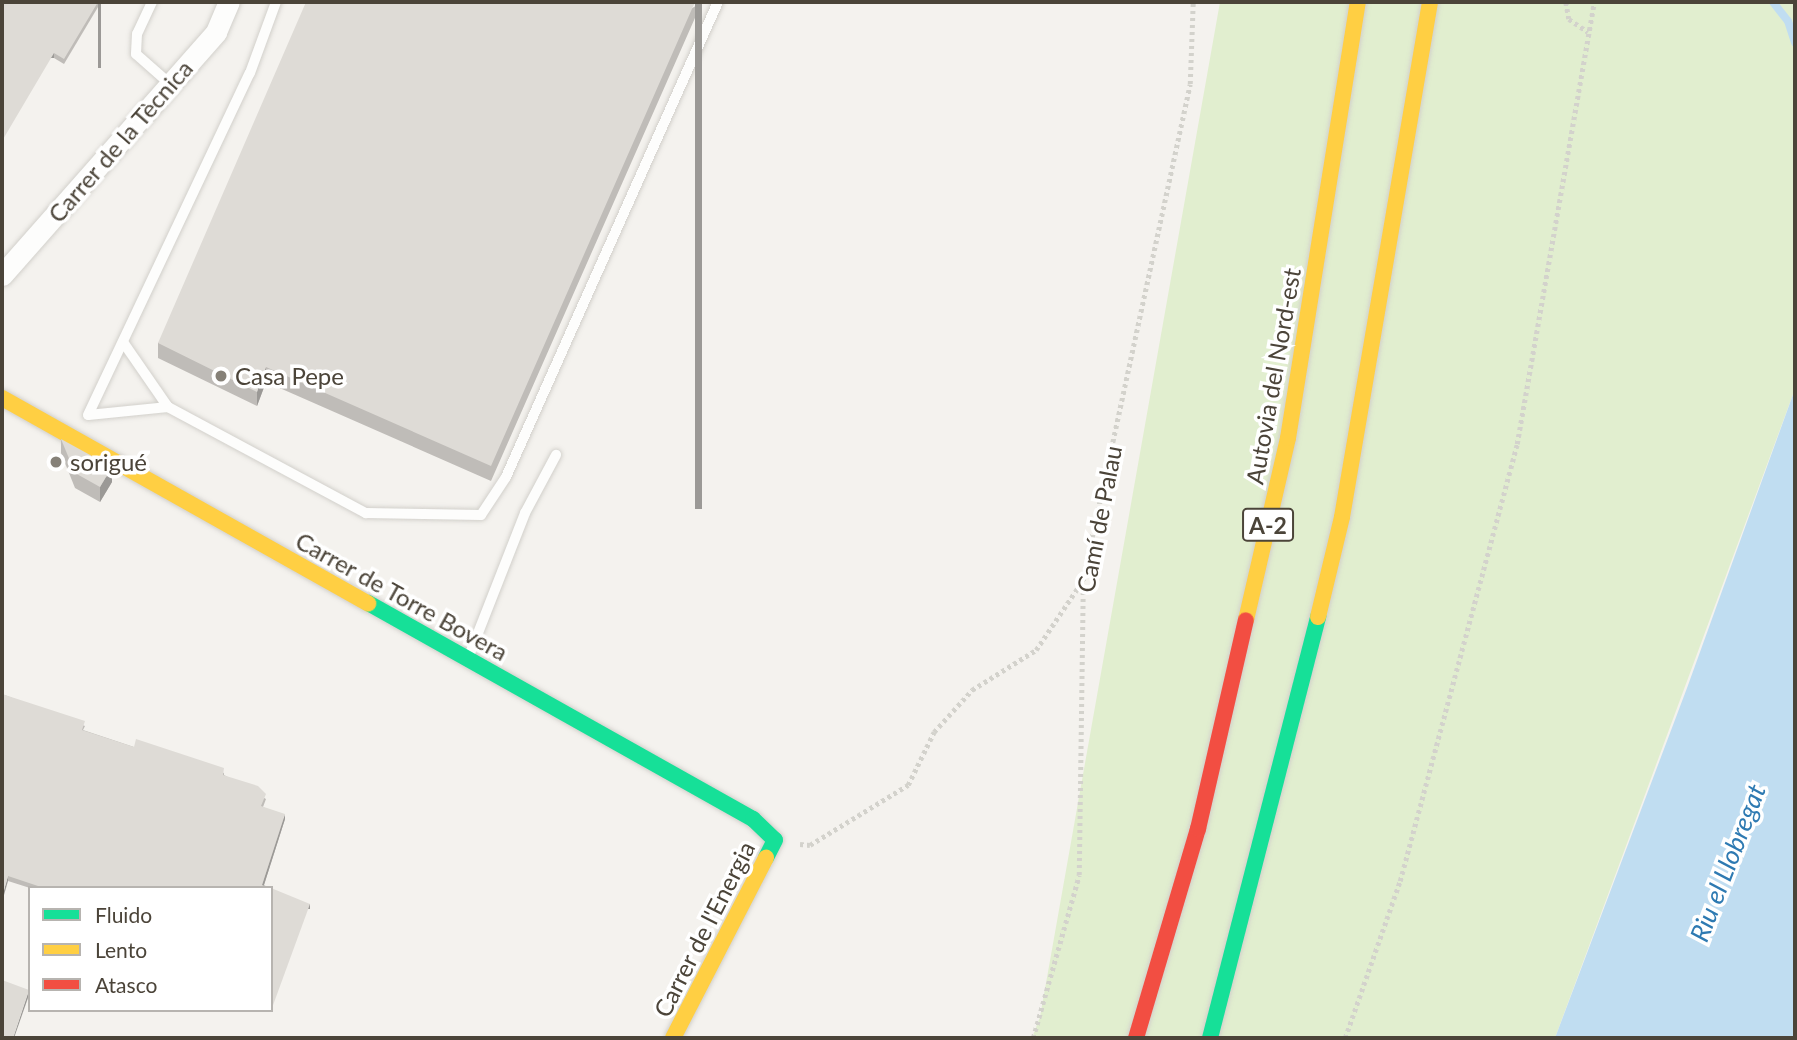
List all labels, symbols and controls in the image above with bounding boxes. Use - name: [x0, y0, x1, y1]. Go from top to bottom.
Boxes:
- street label: Carrer de la Tècnica: [41, 54, 199, 228]
- street label: Autovia del Nord-est: [1240, 266, 1306, 486]
- place label: Casa Pepe: [235, 362, 344, 390]
- marker: Casa Pepe: [213, 368, 229, 384]
- street label: Camí de Palau: [1071, 443, 1127, 595]
- place label: sorigué: [70, 448, 147, 476]
- marker: sorigué: [48, 454, 64, 470]
- road number: A-2: [1242, 505, 1294, 544]
- street label: Carrer de Torre Bovera: [290, 525, 514, 667]
- water label: Riu el Llobregat: [1684, 780, 1772, 946]
- street label: Carrer de l'Energia: [647, 836, 761, 1022]
- legend: [28, 886, 273, 1012]
- text: Fluido: [95, 902, 152, 927]
- text: Lento: [95, 937, 147, 962]
- text: Atasco: [95, 972, 157, 997]

